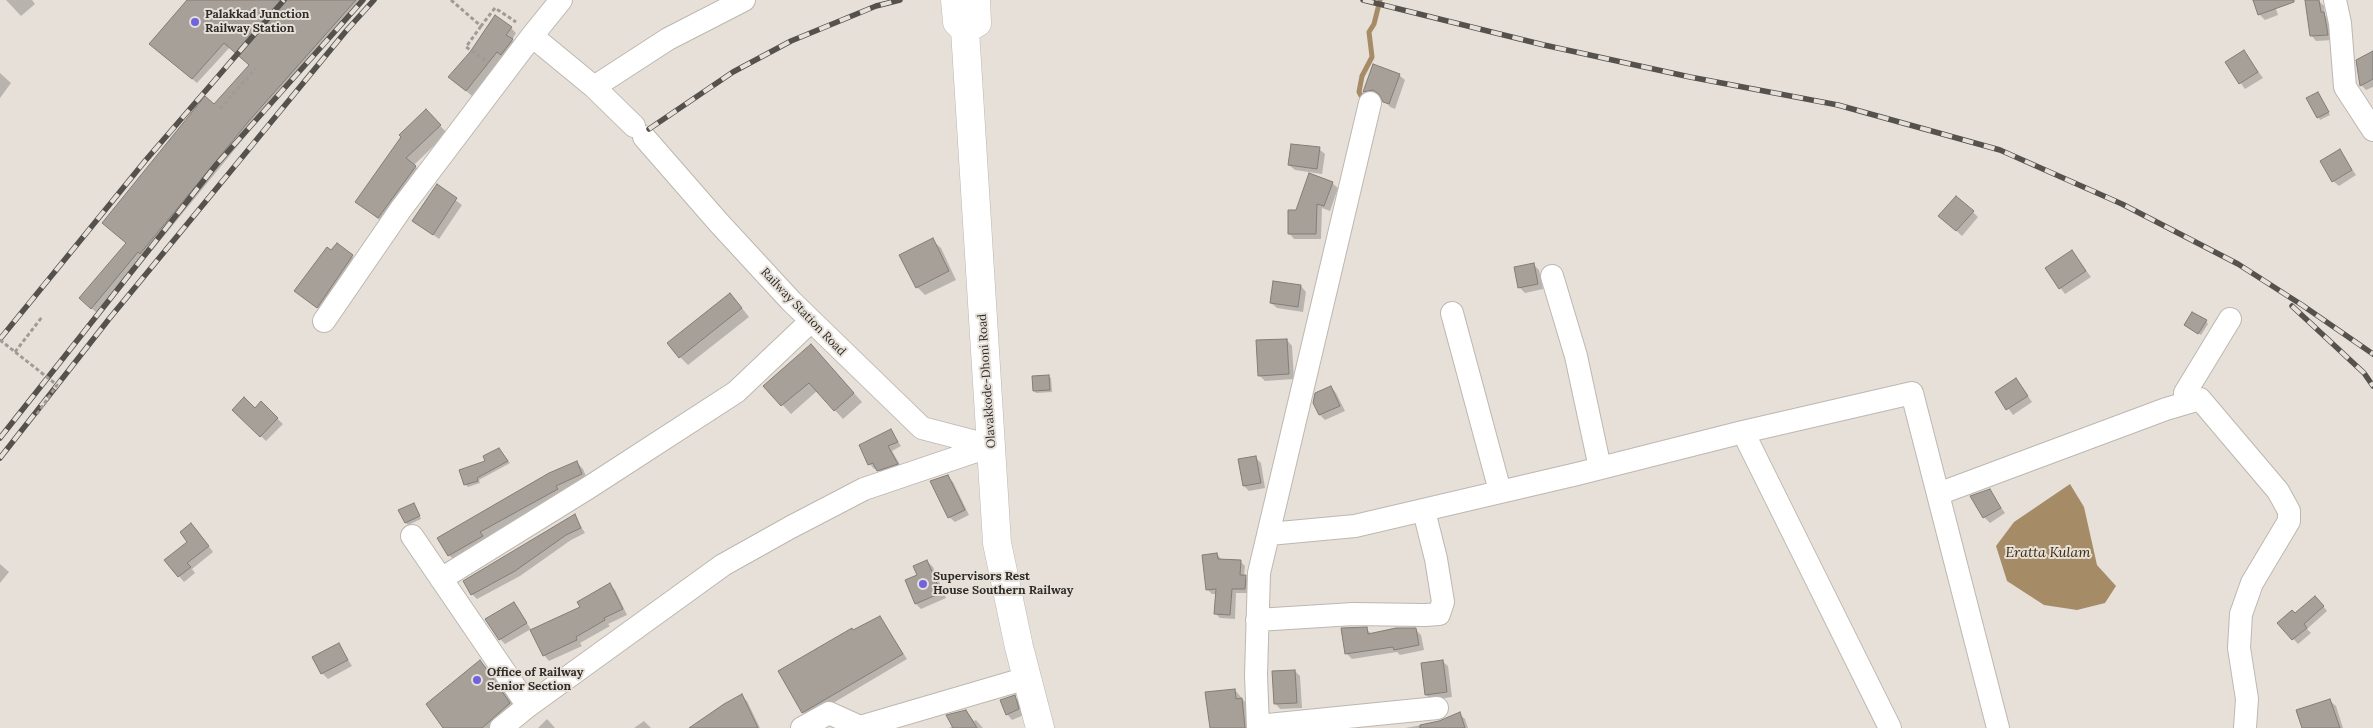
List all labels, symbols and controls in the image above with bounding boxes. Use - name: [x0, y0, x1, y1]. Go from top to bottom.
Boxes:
- place label: Palakkad Junction Railway Station: [205, 8, 309, 36]
- marker: Palakkad Junction Railway Station: [189, 16, 201, 28]
- street label: Railway Station Road: [757, 265, 849, 359]
- street label: Olavakkode-Dhoni Road: [975, 313, 999, 449]
- water label: Eratta Kulam: [2006, 545, 2090, 561]
- place label: Supervisors Rest House Southern Railway: [933, 570, 1073, 598]
- marker: Supervisors Rest House Southern Railway: [917, 578, 929, 590]
- place label: Office of Railway Senior Section: [487, 666, 583, 694]
- marker: Office of Railway Senior Section: [471, 674, 483, 686]

